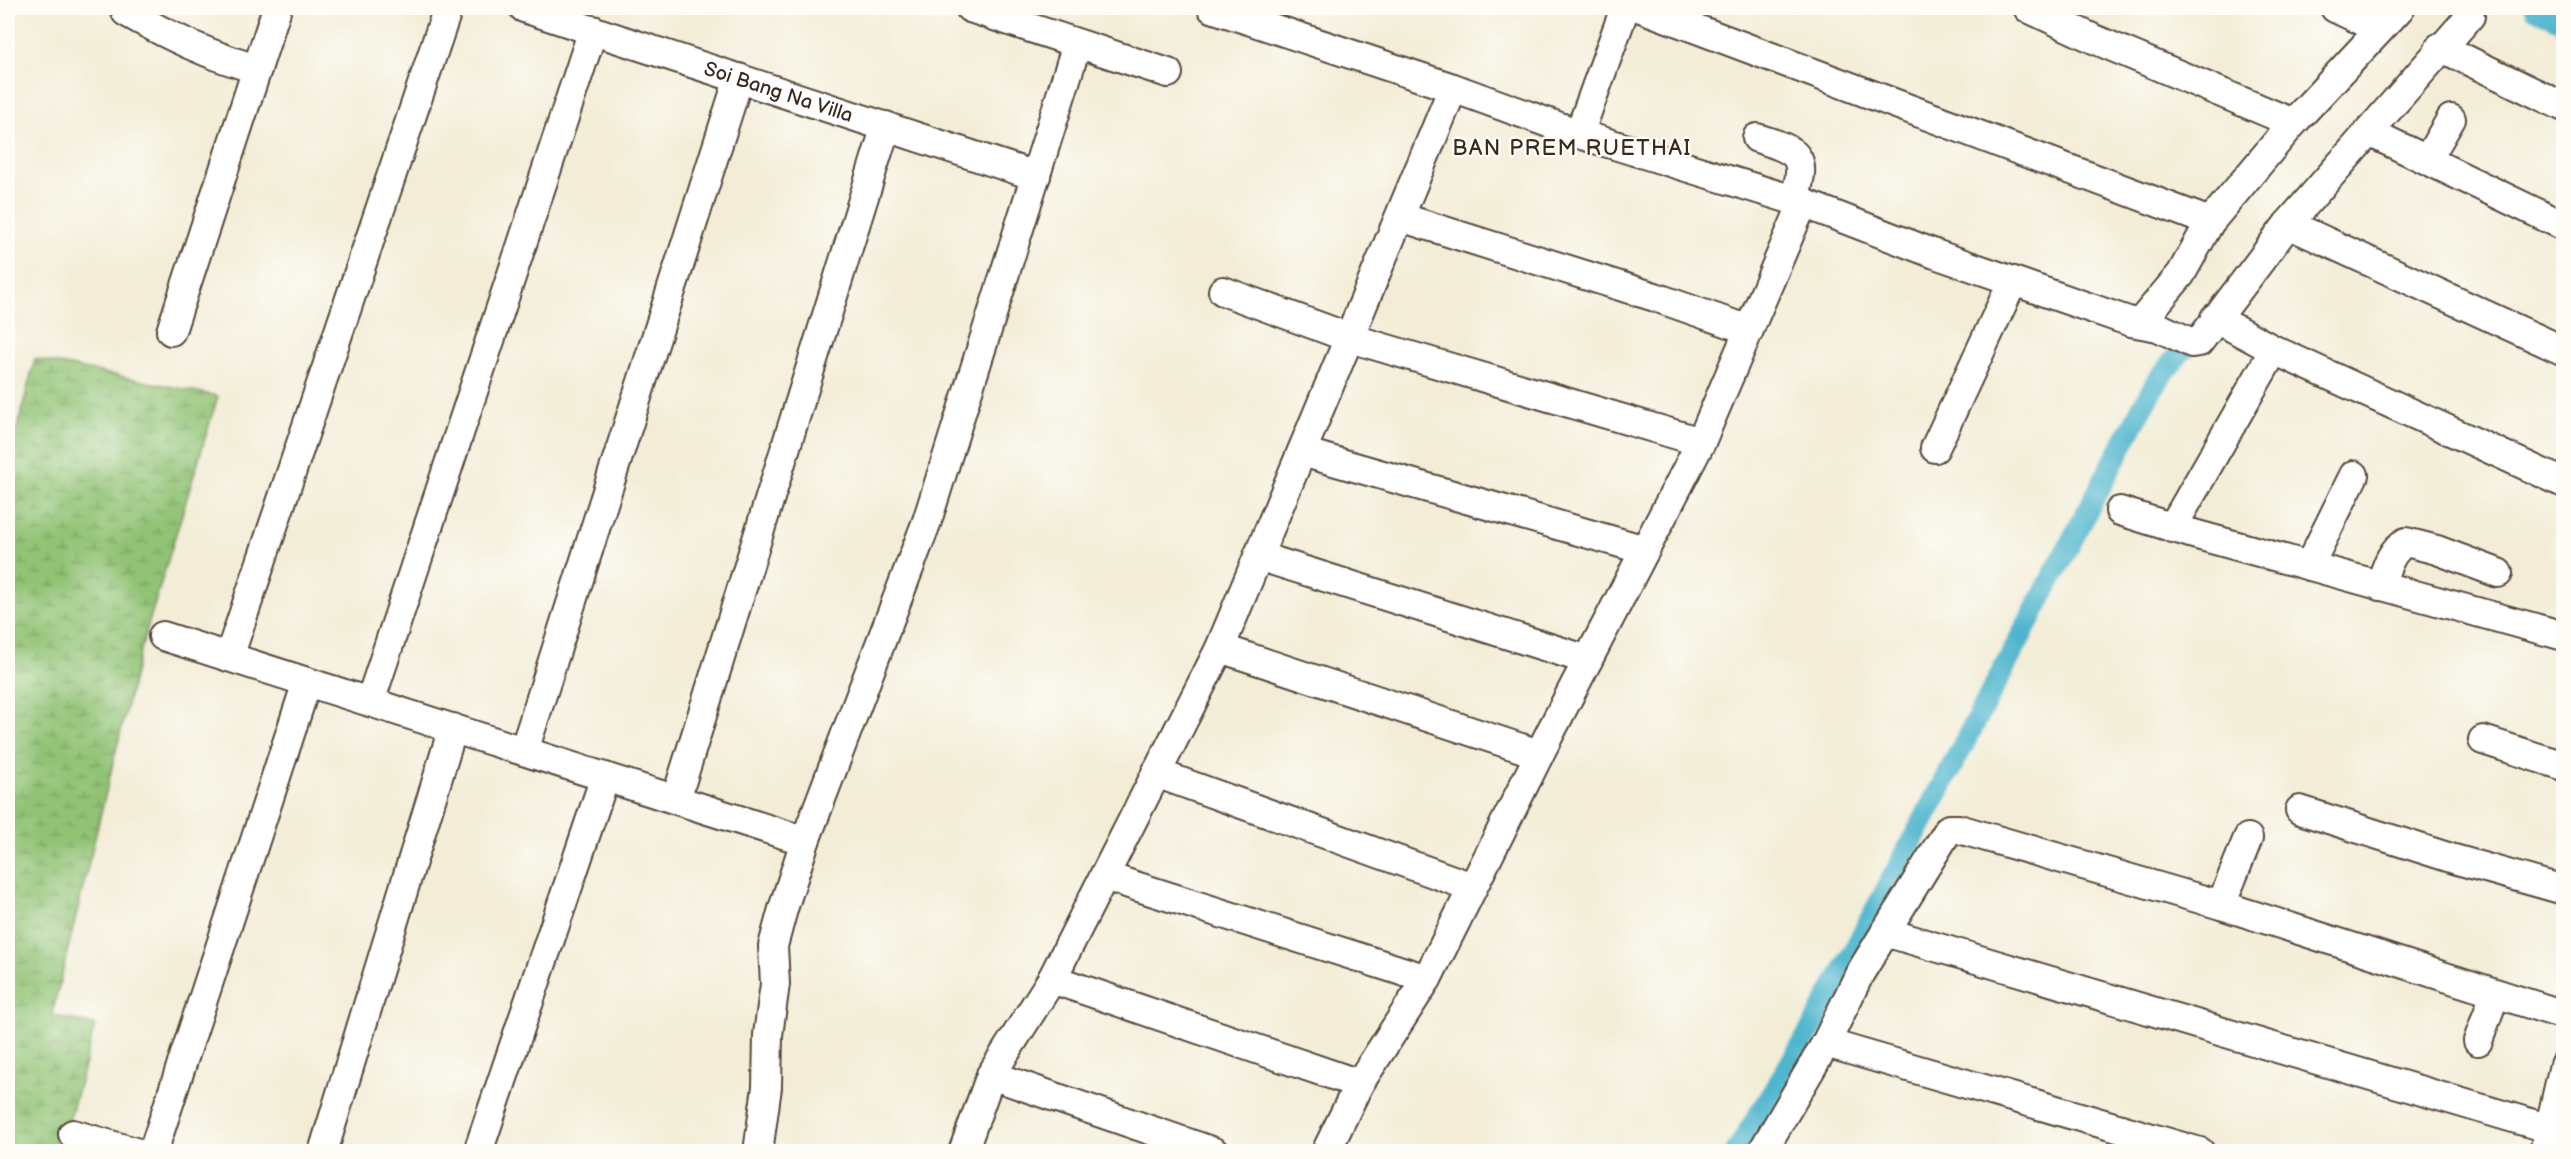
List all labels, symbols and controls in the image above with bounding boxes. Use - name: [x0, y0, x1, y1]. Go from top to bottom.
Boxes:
- street label: Soi Bang Na Villa: [701, 57, 856, 128]
- district label: BAN PREM RUETHAI: [1452, 135, 1692, 162]

